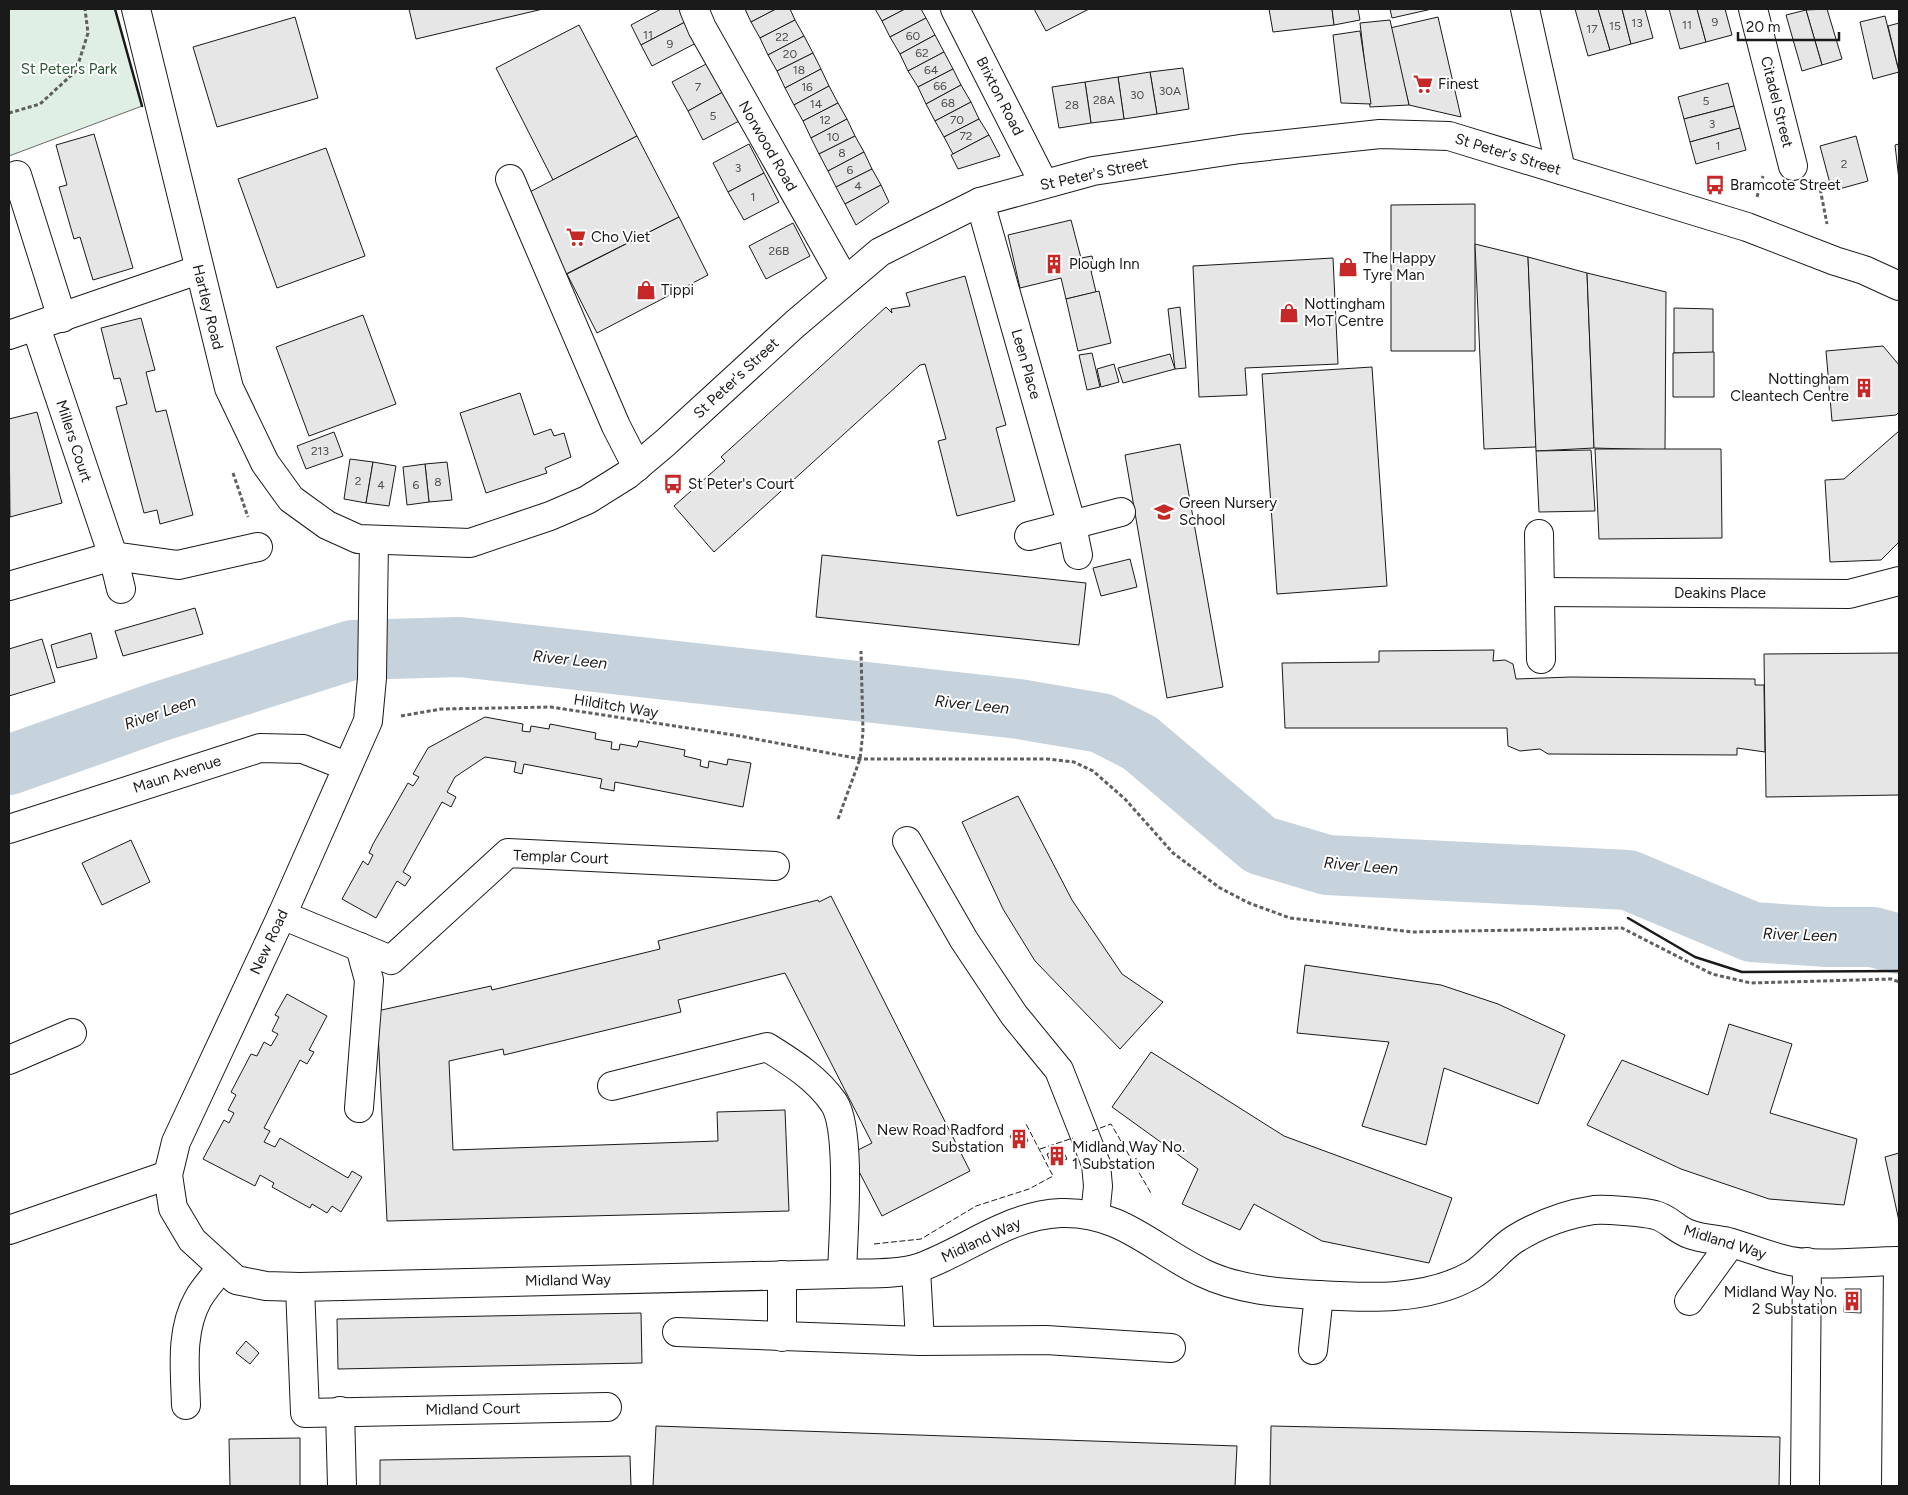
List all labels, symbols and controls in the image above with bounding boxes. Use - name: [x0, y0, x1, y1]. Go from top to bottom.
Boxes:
- scale bar: [1738, 10, 1839, 42]
- house number: 9: [1712, 15, 1719, 29]
- house number: 13: [1631, 16, 1643, 30]
- house number: 11: [1682, 18, 1692, 32]
- text: 20 m: [1746, 18, 1780, 36]
- house number: 15: [1609, 19, 1621, 33]
- house number: 17: [1586, 22, 1598, 36]
- house number: 11: [643, 28, 653, 42]
- house number: 60: [906, 29, 921, 43]
- house number: 22: [775, 30, 789, 44]
- house number: 9: [667, 37, 674, 51]
- house number: 62: [915, 46, 929, 60]
- house number: 20: [783, 47, 798, 61]
- street label: Brixton Road: [973, 54, 1027, 138]
- street label: Citadel Street: [1757, 54, 1797, 150]
- park label: St Peter's Park: [21, 60, 118, 78]
- house number: 18: [793, 63, 805, 77]
- house number: 64: [924, 63, 939, 77]
- supermarket icon: Finest: [1412, 73, 1434, 95]
- place label: Finest: [1438, 75, 1479, 93]
- house number: 66: [933, 79, 947, 93]
- house number: 7: [695, 80, 702, 94]
- house number: 16: [801, 80, 813, 94]
- house number: 30A: [1159, 84, 1181, 98]
- house number: 30: [1130, 88, 1144, 102]
- house number: 28A: [1093, 93, 1115, 107]
- house number: 5: [1703, 94, 1710, 108]
- house number: 68: [941, 96, 955, 110]
- house number: 14: [810, 97, 823, 111]
- street label: Norwood Road: [735, 98, 801, 194]
- house number: 28: [1065, 98, 1079, 112]
- house number: 5: [710, 109, 717, 123]
- house number: 12: [819, 113, 831, 127]
- house number: 70: [950, 113, 964, 127]
- house number: 3: [1709, 117, 1715, 131]
- house number: 72: [959, 129, 973, 143]
- street label: St Peter's Street: [1453, 129, 1563, 179]
- house number: 10: [827, 130, 840, 144]
- house number: 1: [1716, 139, 1720, 153]
- house number: 8: [838, 146, 846, 160]
- street label: St Peter's Street: [1038, 154, 1150, 194]
- house number: 2: [1841, 157, 1847, 171]
- house number: 3: [735, 161, 741, 175]
- house number: 6: [847, 163, 854, 177]
- bus stop icon: Bramcote Street: [1704, 174, 1726, 196]
- place label: Bramcote Street: [1730, 176, 1841, 194]
- house number: 4: [854, 179, 862, 193]
- house number: 1: [751, 190, 755, 204]
- supermarket icon: Cho Viet: [565, 226, 587, 248]
- place label: Cho Viet: [591, 228, 651, 246]
- house number: 26B: [769, 244, 789, 258]
- place label: The Happy Tyre Man: [1363, 249, 1436, 284]
- building icon: Plough Inn: [1043, 253, 1065, 275]
- place label: Plough Inn: [1069, 255, 1140, 273]
- shop icon: The Happy Tyre Man: [1337, 256, 1359, 278]
- street label: Hartley Road: [189, 263, 227, 351]
- shop icon: Tippi: [635, 279, 657, 301]
- place label: Tippi: [661, 281, 694, 299]
- place label: Nottingham MoT Centre: [1304, 295, 1385, 330]
- shop icon: Nottingham MoT Centre: [1278, 302, 1300, 324]
- street label: Leen Place: [1007, 327, 1045, 401]
- street label: St Peter's Street: [690, 334, 783, 422]
- place label: Nottingham Cleantech Centre: [1730, 370, 1849, 405]
- building icon: Nottingham Cleantech Centre: [1853, 377, 1875, 399]
- street label: Millers Court: [52, 398, 96, 485]
- house number: 213: [311, 444, 329, 458]
- bus stop icon: St Peter's Court: [662, 473, 684, 495]
- house number: 2: [355, 474, 361, 488]
- house number: 8: [434, 475, 442, 489]
- place label: St Peter's Court: [688, 475, 795, 493]
- house number: 4: [377, 478, 385, 492]
- house number: 6: [413, 478, 420, 492]
- place label: Green Nursery School: [1179, 494, 1277, 529]
- school or university icon: Green Nursery School: [1153, 501, 1175, 523]
- street label: Deakins Place: [1674, 584, 1766, 602]
- water label: River Leen: [532, 646, 608, 673]
- street label: Hilditch Way: [572, 690, 660, 722]
- water label: River Leen: [122, 691, 199, 734]
- water label: River Leen: [934, 691, 1010, 718]
- street label: Maun Avenue: [131, 751, 223, 797]
- street label: Templar Court: [513, 846, 609, 868]
- water label: River Leen: [1323, 853, 1399, 878]
- street label: New Road: [246, 907, 292, 977]
- water label: River Leen: [1762, 924, 1838, 945]
- place label: New Road Radford Substation: [877, 1121, 1004, 1156]
- building icon: New Road Radford Substation: [1008, 1128, 1030, 1150]
- place label: Midland Way No. 1 Substation: [1072, 1138, 1185, 1173]
- building icon: Midland Way No. 1 Substation: [1046, 1145, 1068, 1167]
- street label: Midland Way: [938, 1214, 1024, 1266]
- street label: Midland Way: [1681, 1221, 1769, 1263]
- street label: Midland Way: [525, 1270, 611, 1290]
- place label: Midland Way No. 2 Substation: [1724, 1283, 1837, 1318]
- building icon: Midland Way No. 2 Substation: [1841, 1290, 1863, 1312]
- street label: Midland Court: [425, 1399, 521, 1419]

